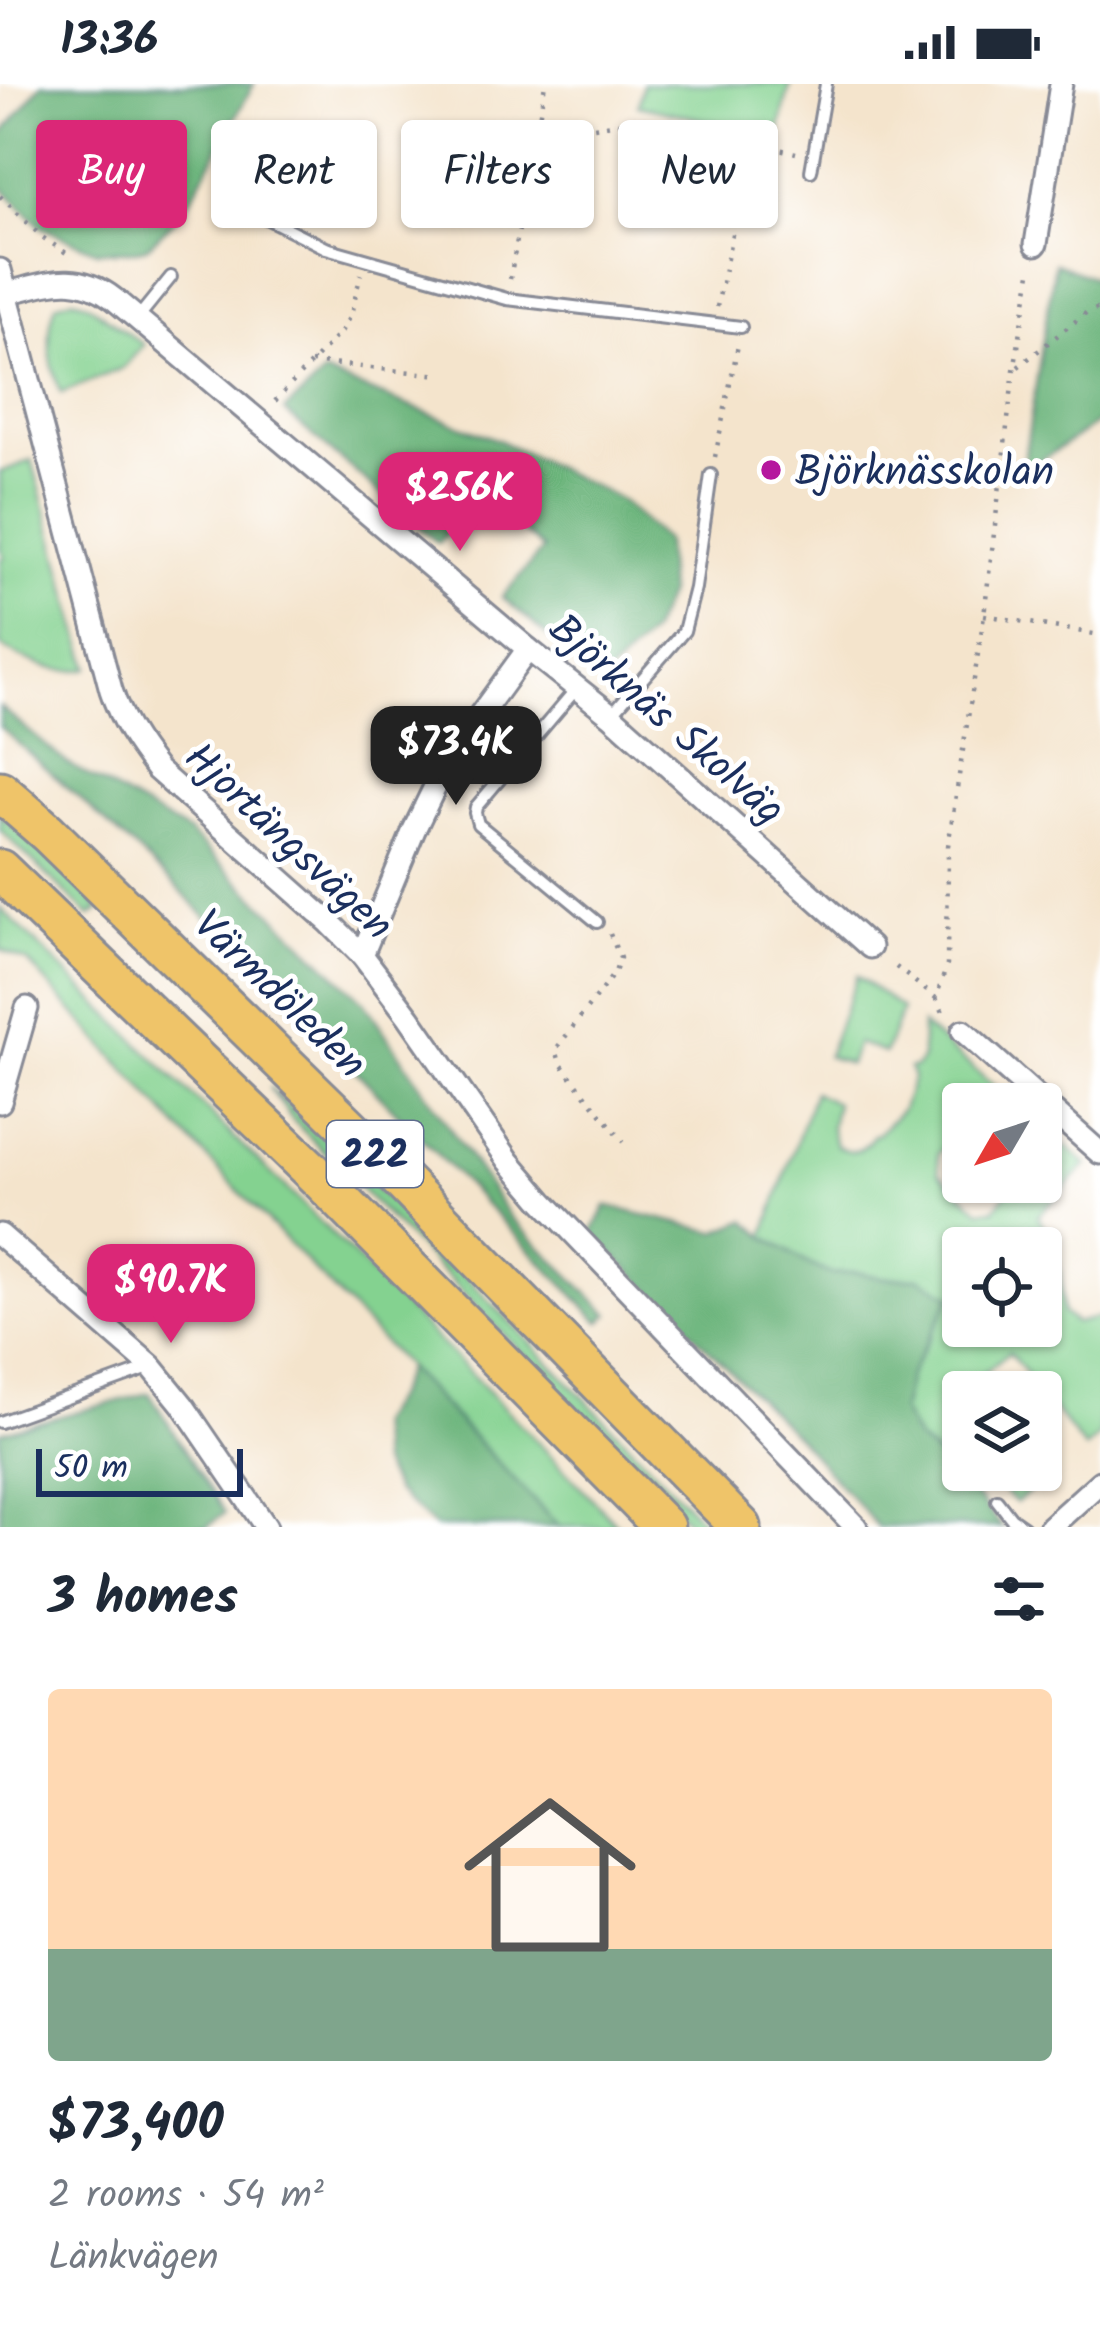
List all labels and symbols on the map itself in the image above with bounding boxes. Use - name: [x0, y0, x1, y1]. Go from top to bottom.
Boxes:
- place label: Björknässkolan: [795, 440, 1054, 507]
- pin: $256K: [376, 452, 544, 554]
- marker: Björknässkolan: [758, 457, 784, 483]
- street label: Björknäs Skolväg: [532, 598, 799, 843]
- pin: $73.4K: [358, 706, 554, 808]
- street label: Hjortängsvägen: [167, 727, 408, 958]
- street label: Värmdöleden: [176, 895, 381, 1096]
- north arrow: [942, 1083, 1062, 1203]
- road number: 222: [327, 1121, 423, 1187]
- pin: $90.7K: [73, 1244, 269, 1346]
- scale bar: [36, 1443, 243, 1496]

